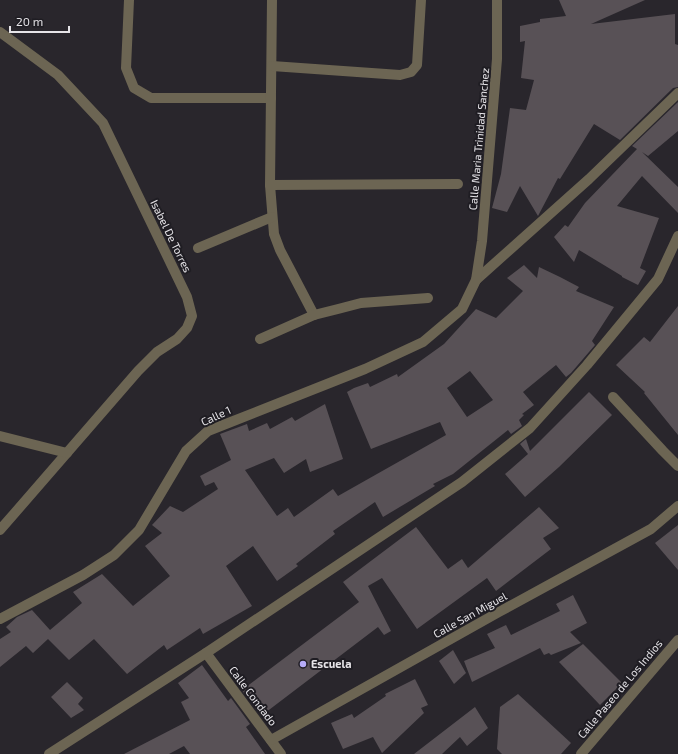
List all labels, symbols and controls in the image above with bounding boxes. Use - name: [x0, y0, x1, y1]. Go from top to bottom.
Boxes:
- scale bar: [10, 8, 69, 34]
- text: 20 m: [16, 14, 43, 28]
- street label: Calle Maria Trinidad Sanchez: [466, 67, 491, 211]
- street label: Isabel De Torres: [148, 197, 195, 275]
- street label: Calle 1: [199, 403, 233, 428]
- street label: Calle San Miguel: [431, 589, 510, 640]
- street label: Calle Paseo de Los Indios: [575, 636, 665, 741]
- place label: Escuela: [311, 657, 351, 670]
- marker: Escuela: [298, 659, 308, 669]
- street label: Calle Condado: [227, 663, 280, 728]

